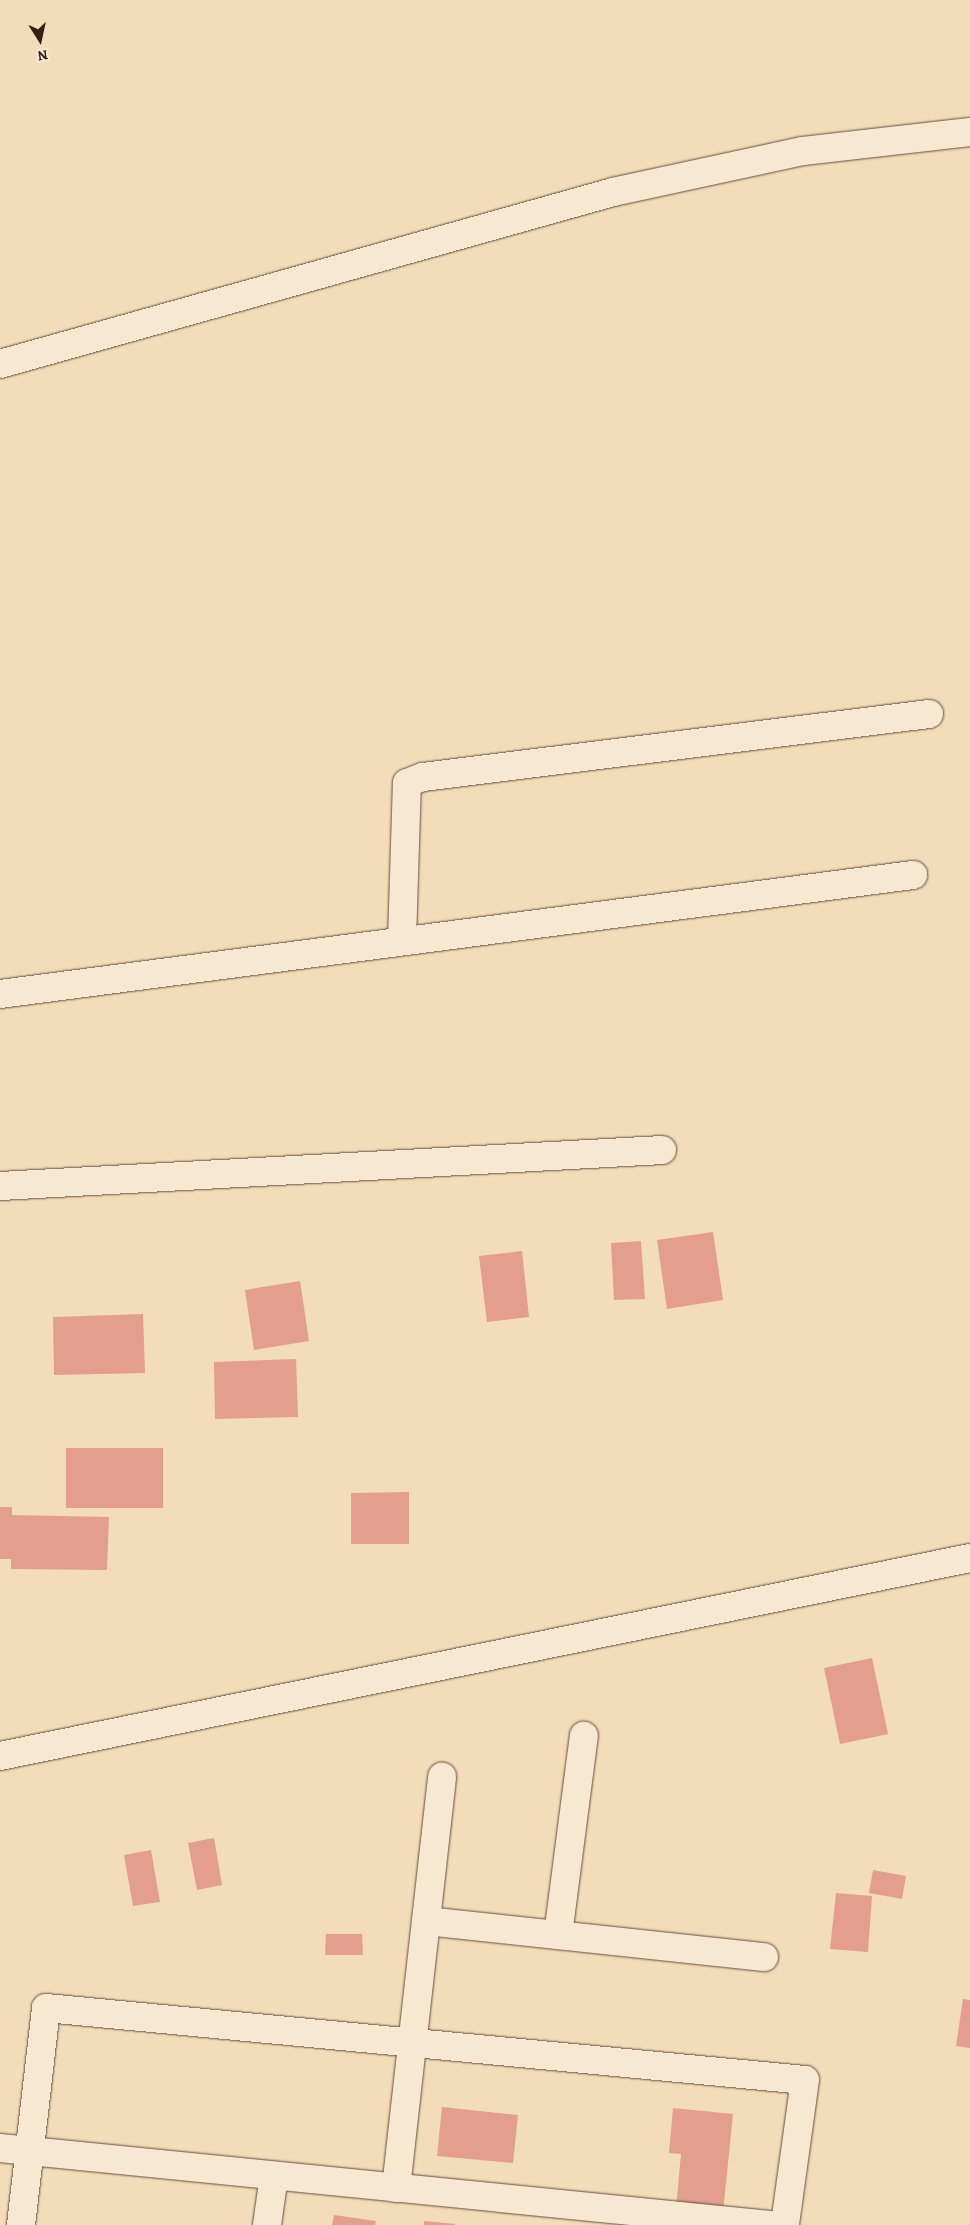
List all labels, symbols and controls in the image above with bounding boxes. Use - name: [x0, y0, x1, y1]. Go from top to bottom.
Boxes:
- north arrow: [15, 15, 65, 65]
- text: N: [36, 45, 49, 66]

